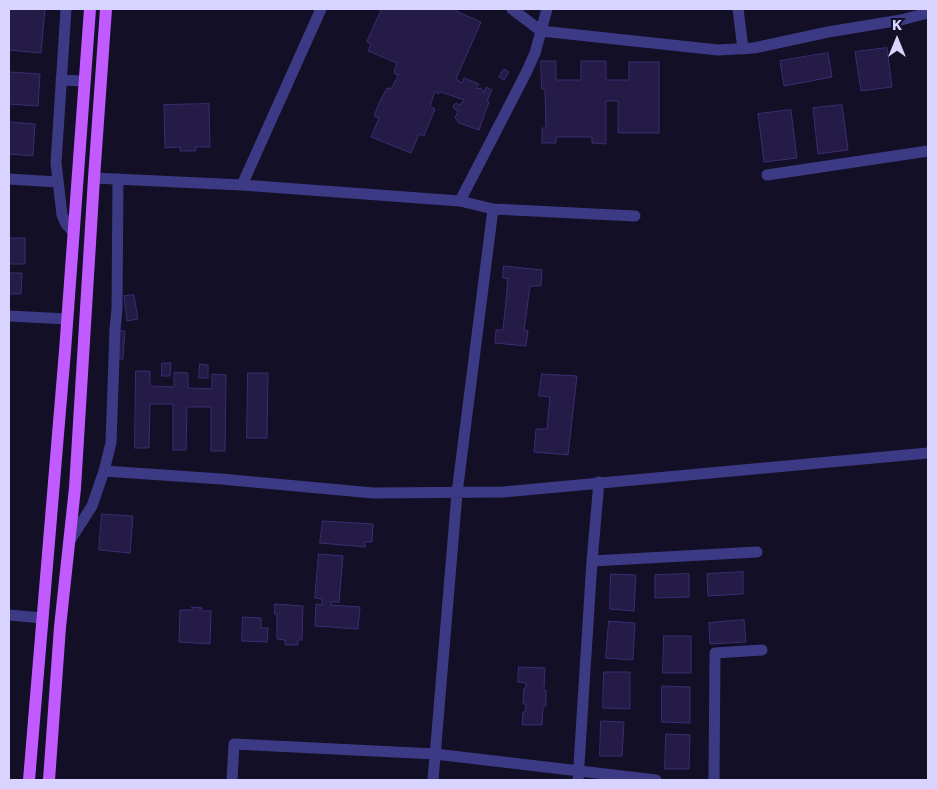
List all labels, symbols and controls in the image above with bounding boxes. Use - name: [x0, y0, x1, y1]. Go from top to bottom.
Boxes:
- north arrow: [872, 15, 922, 65]
- text: K: [892, 16, 902, 33]

